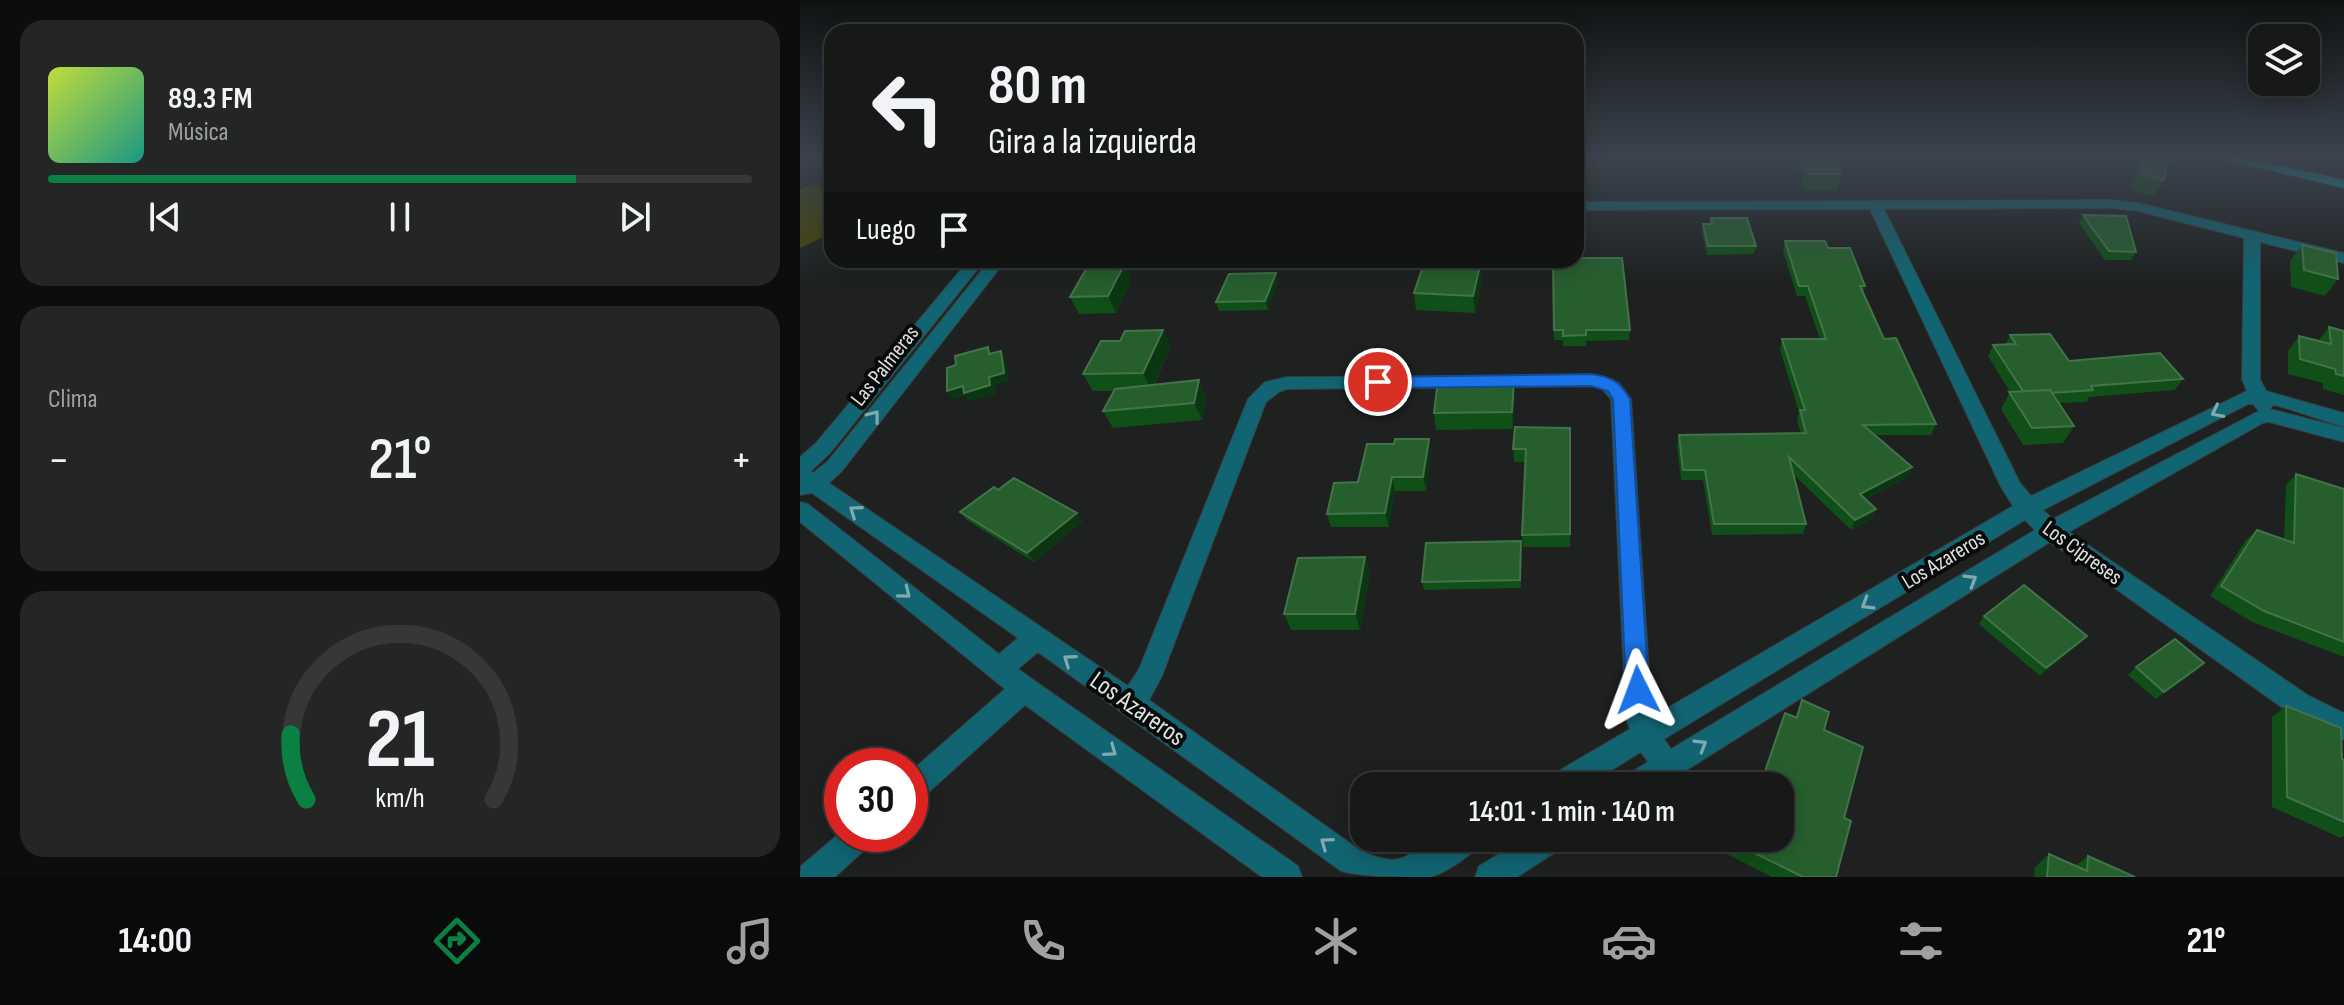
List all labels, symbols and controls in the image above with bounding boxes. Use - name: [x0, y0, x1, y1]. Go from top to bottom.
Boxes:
- map controls: [2248, 24, 2320, 96]
- button: layers: [2248, 24, 2320, 96]
- text: 80 m: [988, 53, 1087, 120]
- icon: left: [856, 56, 960, 160]
- text: 89.3 FM: [168, 81, 252, 117]
- text: Música: [168, 117, 229, 148]
- text: Gira a la izquierda: [988, 121, 1197, 164]
- icon: previous: [143, 195, 187, 239]
- icon: pause: [378, 195, 422, 239]
- icon: next: [613, 195, 657, 239]
- icon: arrive: [932, 208, 976, 252]
- text: Luego: [856, 212, 916, 248]
- street label: Las Palmeras: [845, 320, 925, 412]
- pin: [1344, 348, 1412, 416]
- icon: arrive: [1356, 360, 1400, 404]
- text: Clima: [48, 384, 98, 415]
- one-way arrow: [2211, 402, 2226, 417]
- one-way arrow: [864, 411, 879, 425]
- text: 21°: [368, 424, 432, 496]
- text: −: [48, 434, 70, 487]
- text: +: [730, 434, 752, 487]
- one-way arrow: [850, 506, 864, 521]
- street label: Los Cipreses: [2037, 515, 2127, 591]
- street label: Los Azareros: [1897, 525, 1990, 596]
- one-way arrow: [1962, 574, 1977, 590]
- one-way arrow: [896, 584, 911, 598]
- one-way arrow: [1861, 594, 1876, 610]
- position arrow: [1596, 648, 1680, 732]
- one-way arrow: [1063, 655, 1077, 670]
- street label: Los Azareros: [1084, 665, 1191, 753]
- text: 21: [365, 691, 435, 791]
- one-way arrow: [1692, 739, 1707, 755]
- one-way arrow: [1103, 741, 1117, 756]
- speed limit sign: 30: [824, 748, 928, 852]
- text: km/h: [375, 781, 425, 816]
- text: 14:01 · 1 min · 140 m: [1469, 794, 1675, 830]
- one-way arrow: [1320, 838, 1335, 853]
- icon: directions: [429, 913, 485, 969]
- icon: music: [722, 913, 778, 969]
- icon: phone: [1015, 913, 1071, 969]
- icon: climate: [1308, 913, 1364, 969]
- icon: car: [1601, 913, 1657, 969]
- icon: filters: [1893, 913, 1949, 969]
- text: 14:00: [118, 920, 192, 963]
- text: 21°: [2186, 920, 2226, 963]

